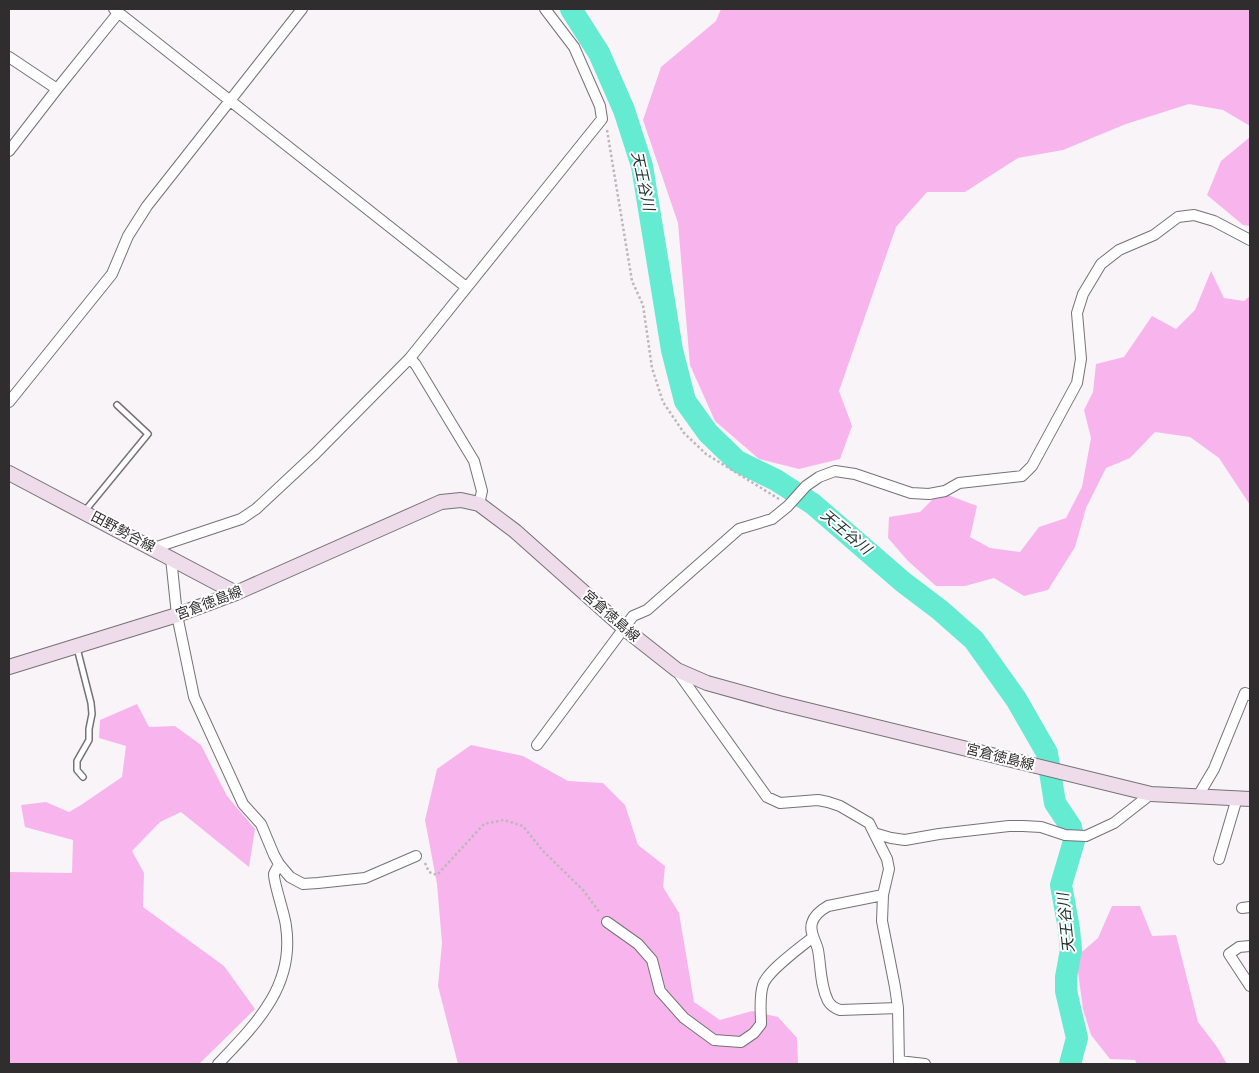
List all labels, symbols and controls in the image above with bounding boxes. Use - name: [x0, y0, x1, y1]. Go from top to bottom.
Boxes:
- water label: 天王谷川: [628, 150, 658, 214]
- water label: 天王谷川: [817, 506, 876, 559]
- street label: 田野勢合線: [88, 508, 158, 556]
- street label: 宮倉徳島線: [173, 583, 245, 623]
- street label: 宮倉徳島線: [579, 587, 643, 645]
- street label: 宮倉徳島線: [964, 740, 1036, 774]
- water label: 天王谷川: [1054, 890, 1078, 954]

